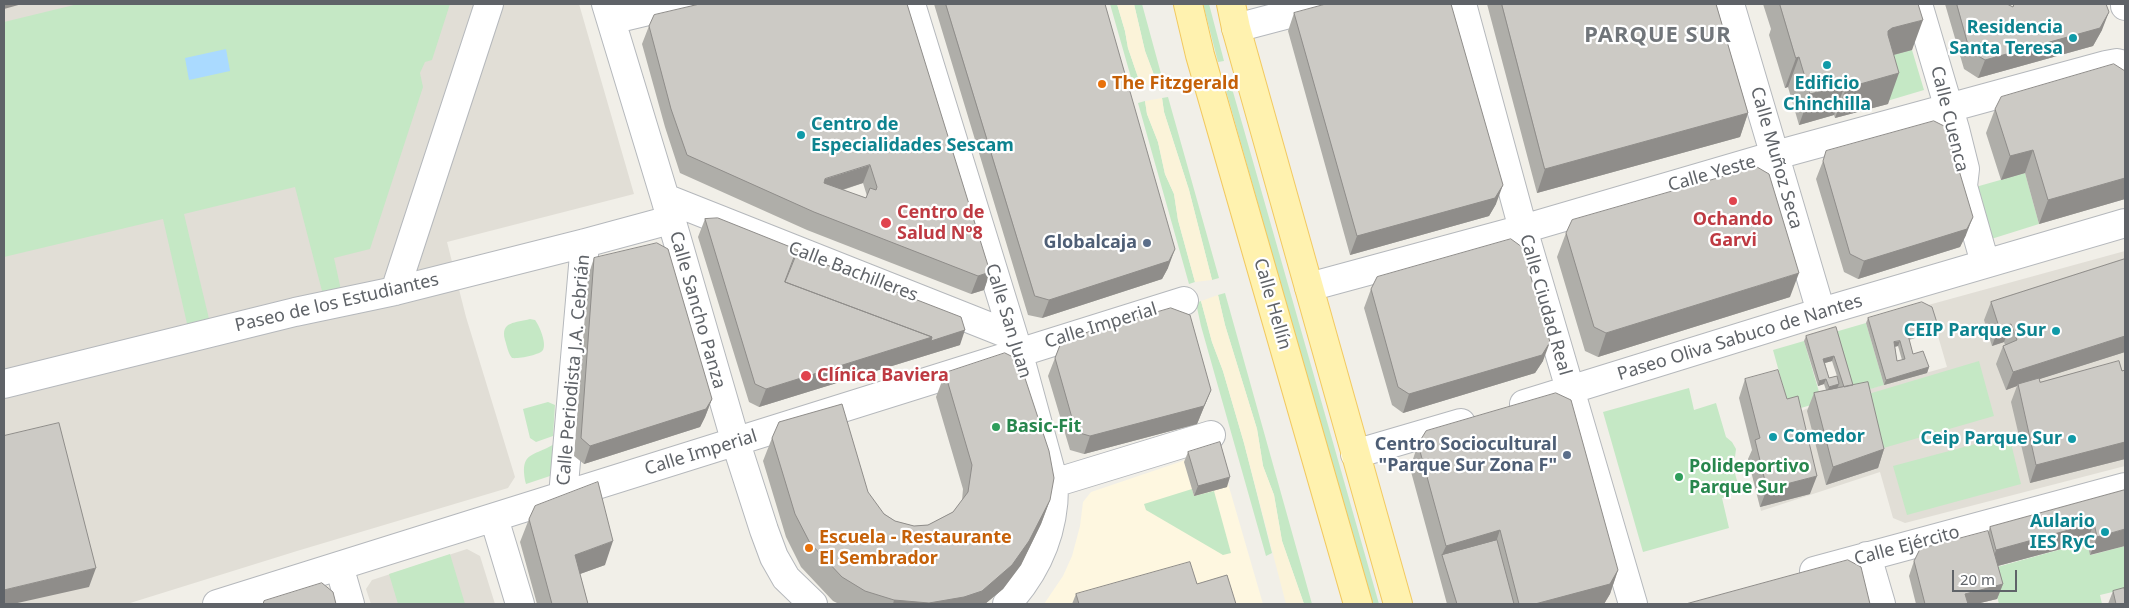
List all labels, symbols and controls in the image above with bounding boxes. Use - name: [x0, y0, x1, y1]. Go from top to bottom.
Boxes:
- place label: Residencia Santa Teresa: [1949, 17, 2063, 59]
- district label: PARQUE SUR: [1583, 23, 1733, 49]
- marker: Residencia Santa Teresa: [2067, 32, 2079, 44]
- marker: Edificio Chinchilla: [1821, 59, 1833, 71]
- street label: Calle Cuenca: [1925, 64, 1973, 174]
- place label: The Fitzgerald: [1112, 73, 1239, 95]
- place label: Edificio Chinchilla: [1783, 73, 1871, 116]
- marker: The Fitzgerald: [1096, 78, 1108, 90]
- street label: Calle Muñoz Seca: [1745, 84, 1807, 232]
- place label: Centro de Especialidades Sescam: [811, 114, 1014, 156]
- marker: Centro de Especialidades Sescam: [795, 129, 807, 141]
- street label: Calle Yeste: [1666, 151, 1758, 197]
- marker: Ochando Garvi: [1727, 195, 1739, 207]
- place label: Centro de Salud Nº8: [897, 202, 985, 244]
- place label: Ochando Garvi: [1693, 209, 1773, 252]
- marker: Centro de Salud Nº8: [879, 216, 893, 230]
- street label: Calle Sancho Panza: [664, 229, 730, 391]
- place label: Globalcaja: [1044, 232, 1137, 254]
- street label: Calle Ciudad Real: [1515, 232, 1575, 378]
- street label: Calle Bachilleres: [785, 237, 921, 307]
- marker: Globalcaja: [1141, 237, 1153, 249]
- street label: Calle Periodista J.A. Cebrián: [553, 254, 595, 486]
- street label: Calle Hellín: [1249, 256, 1295, 352]
- street label: Calle San Juan: [980, 261, 1036, 381]
- street label: Paseo de los Estudiantes: [233, 269, 441, 337]
- street label: Paseo Oliva Sabuco de Nantes: [1615, 290, 1865, 386]
- street label: Calle Imperial: [1042, 299, 1160, 353]
- place label: CEIP Parque Sur: [1904, 320, 2046, 342]
- marker: CEIP Parque Sur: [2050, 325, 2062, 337]
- place label: Clínica Baviera: [817, 365, 949, 387]
- marker: Clínica Baviera: [799, 369, 813, 383]
- place label: Basic-Fit: [1006, 416, 1081, 438]
- marker: Basic-Fit: [990, 421, 1002, 433]
- street label: Calle Imperial: [642, 426, 760, 480]
- place label: Comedor: [1783, 426, 1865, 448]
- place label: Ceip Parque Sur: [1920, 428, 2062, 450]
- marker: Comedor: [1767, 431, 1779, 443]
- marker: Ceip Parque Sur: [2066, 433, 2078, 445]
- place label: Centro Sociocultural "Parque Sur Zona F": [1375, 434, 1557, 476]
- marker: Centro Sociocultural "Parque Sur Zona F": [1561, 449, 1573, 461]
- place label: Polideportivo Parque Sur: [1689, 456, 1810, 498]
- marker: Polideportivo Parque Sur: [1673, 471, 1685, 483]
- place label: Aulario IES RyC: [2030, 511, 2095, 554]
- street label: Calle Ejército: [1852, 522, 1962, 570]
- marker: Aulario IES RyC: [2099, 526, 2111, 538]
- place label: Escuela - Restaurante El Sembrador: [819, 527, 1012, 570]
- marker: Escuela - Restaurante El Sembrador: [803, 542, 815, 554]
- scale bar: [1954, 560, 2019, 592]
- text: 20 m: [1960, 569, 1995, 589]

